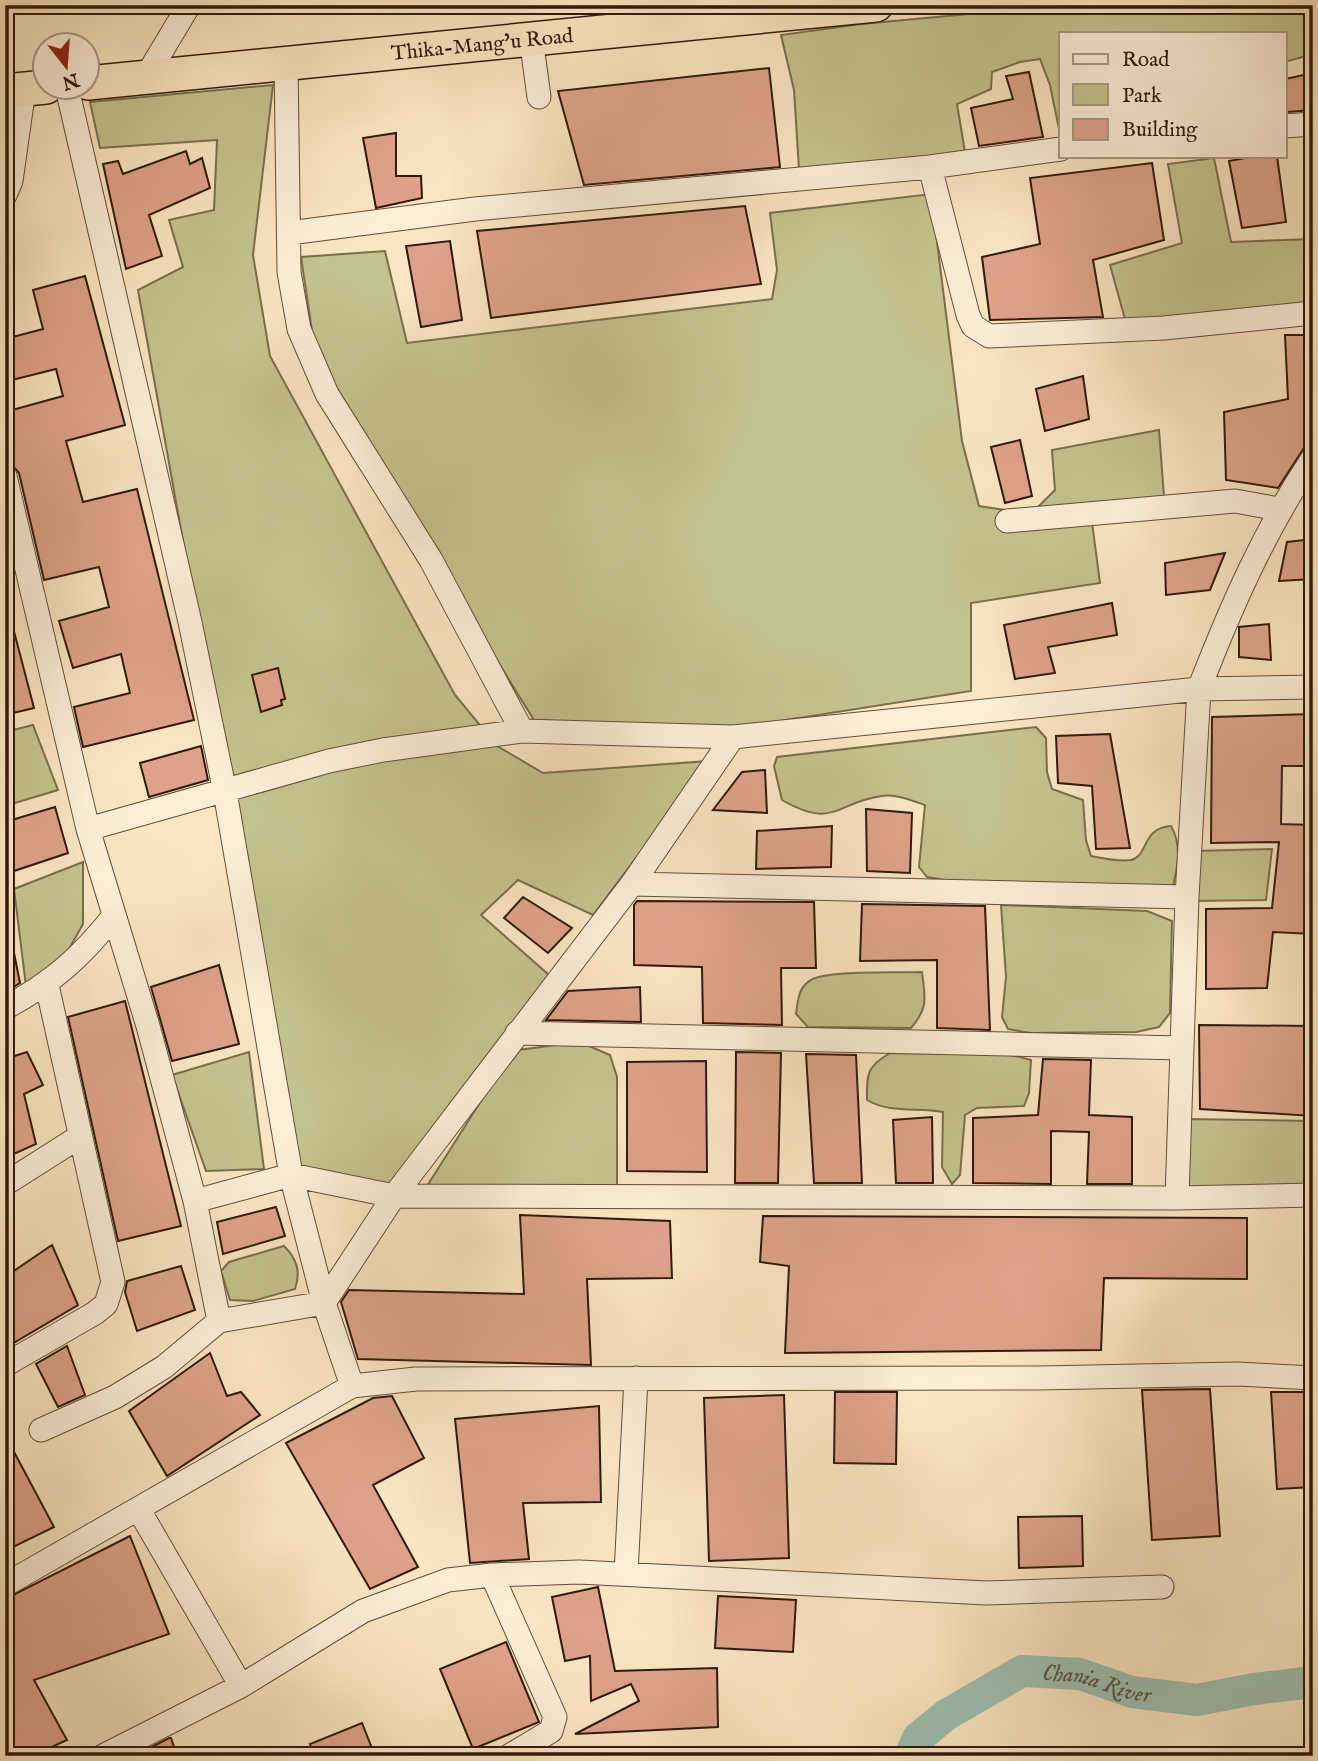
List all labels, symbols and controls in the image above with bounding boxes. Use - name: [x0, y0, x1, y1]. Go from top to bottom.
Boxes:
- street label: Thika-Mang'u Road: [390, 23, 575, 68]
- north arrow: [32, 32, 102, 102]
- legend: [1059, 32, 1286, 158]
- text: Road: [1122, 47, 1170, 74]
- text: N: [58, 66, 83, 94]
- text: Park: [1122, 83, 1163, 110]
- text: Building: [1122, 117, 1198, 144]
- water label: Chania River: [1041, 1659, 1154, 1710]

